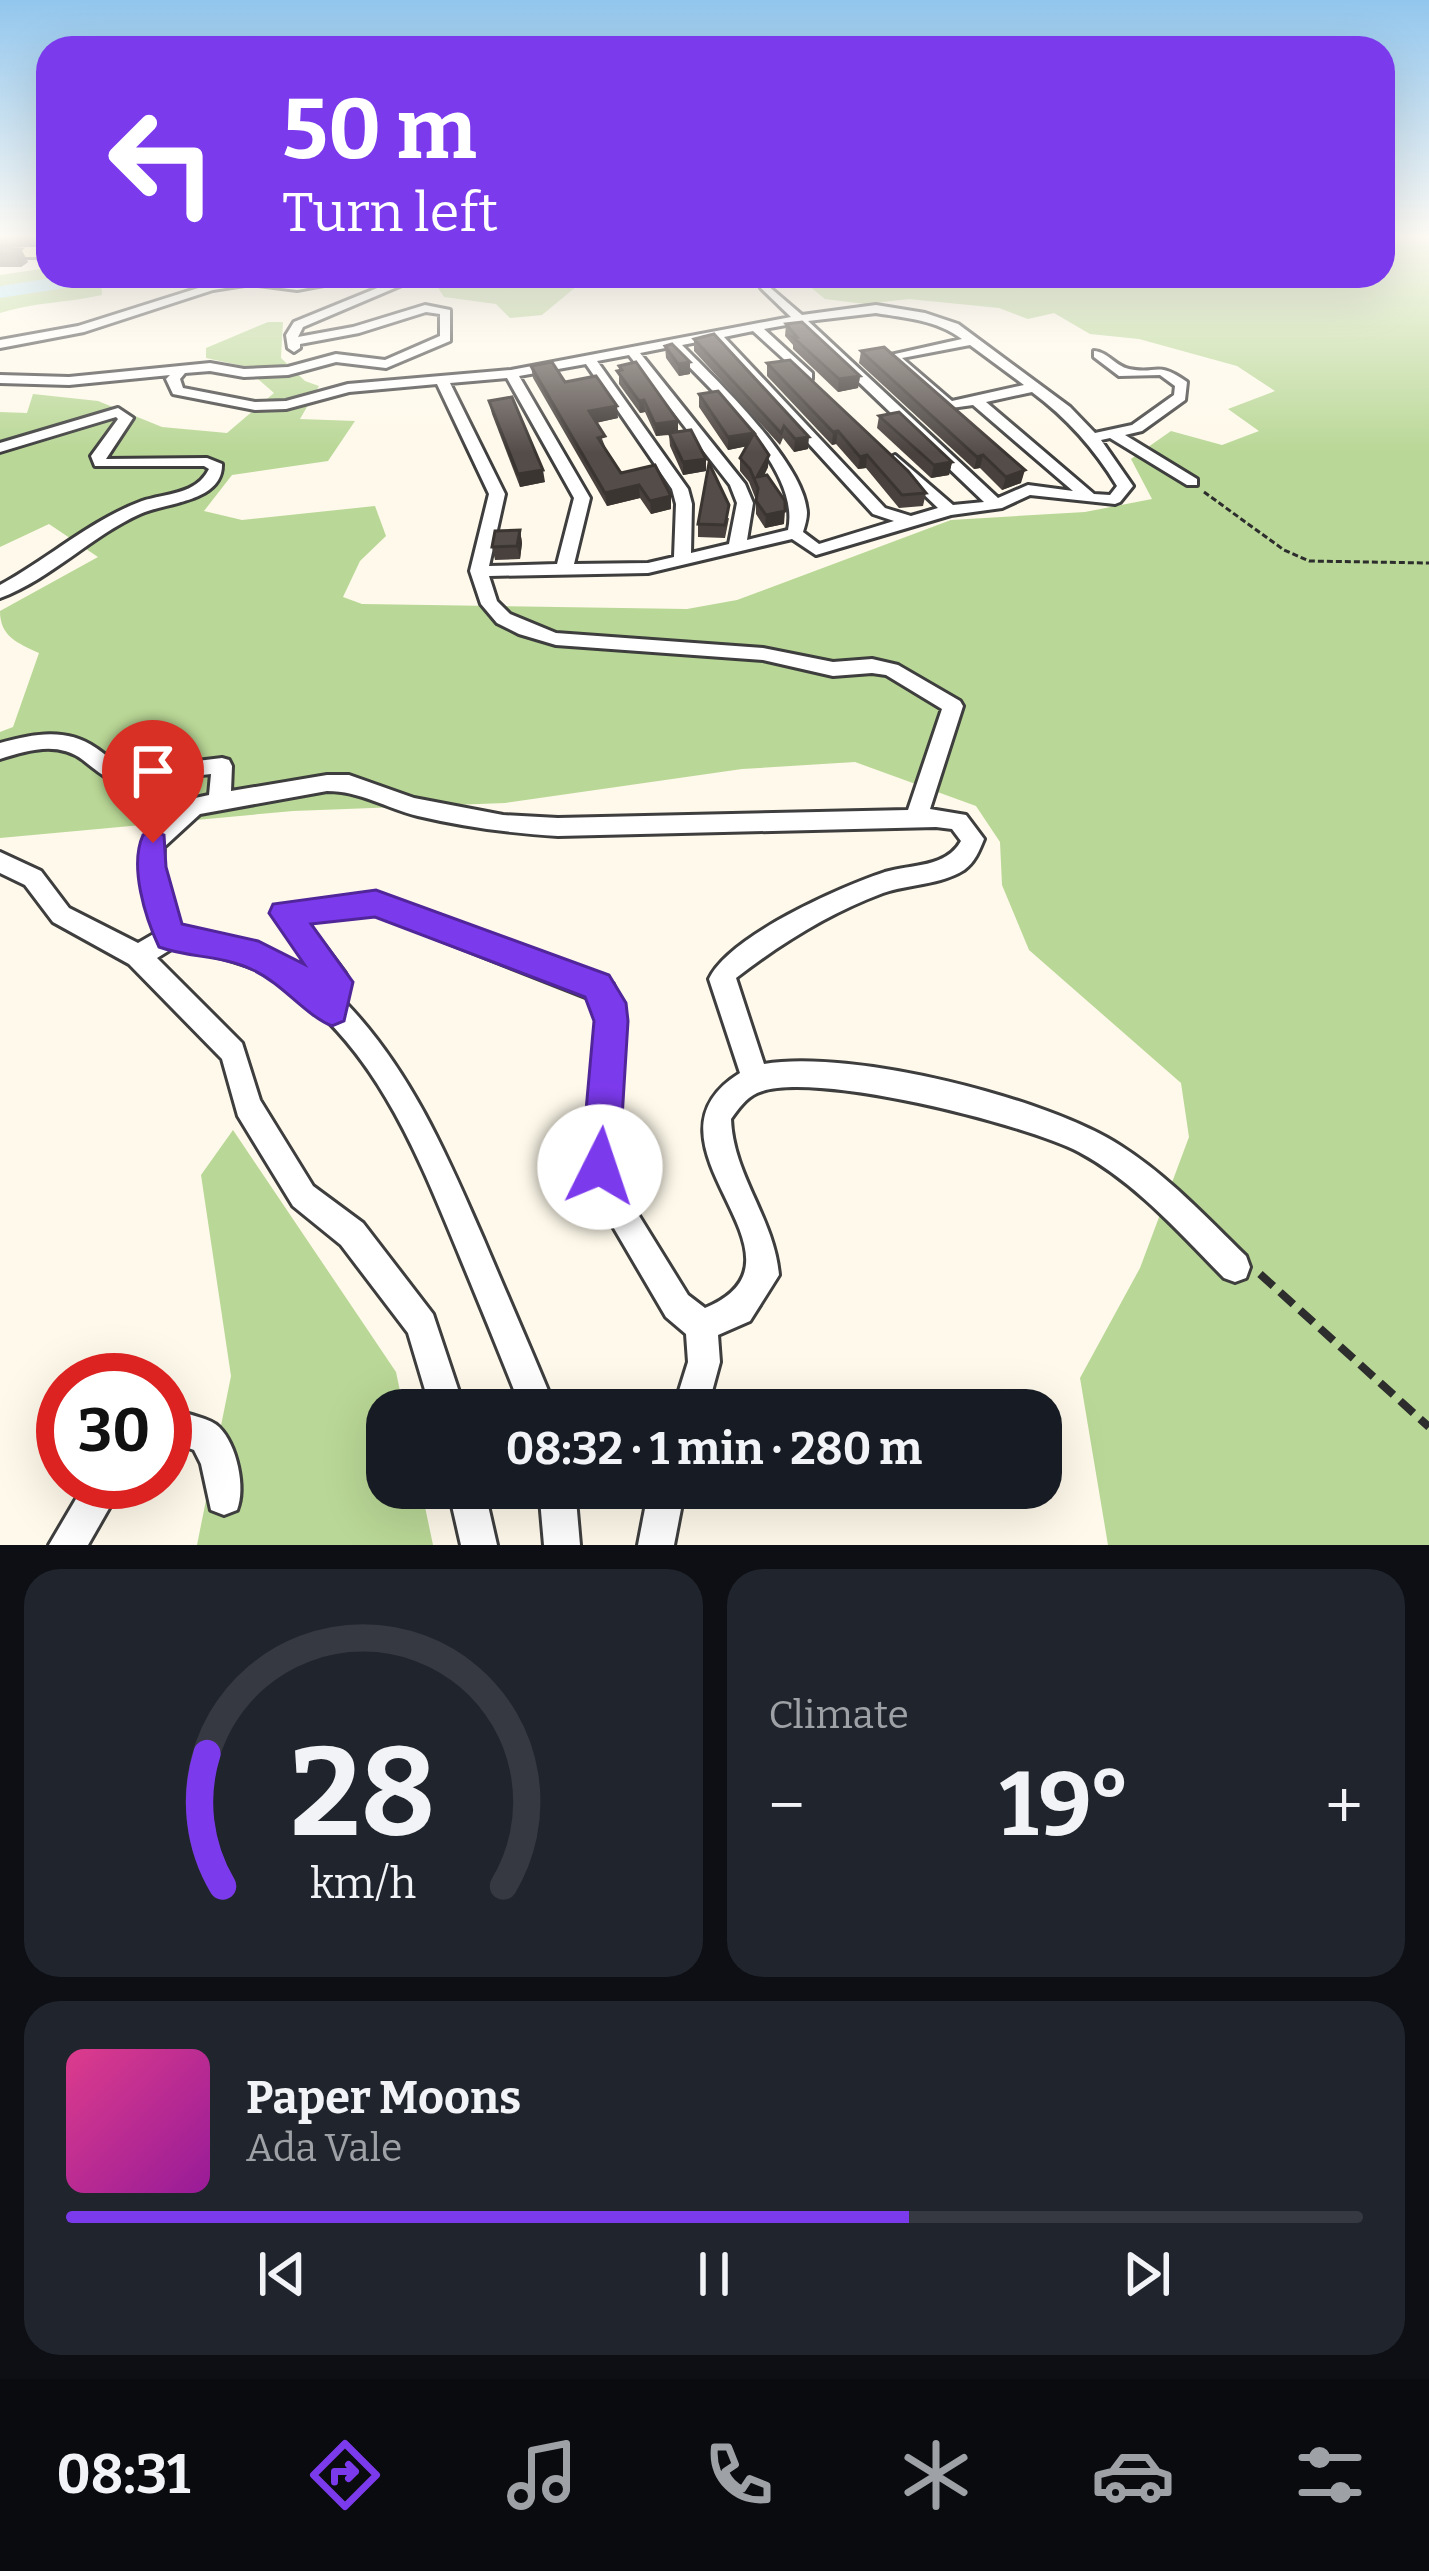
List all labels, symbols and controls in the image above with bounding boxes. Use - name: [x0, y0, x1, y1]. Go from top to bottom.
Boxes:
- text: 50 m: [282, 79, 477, 180]
- icon: left: [84, 84, 240, 240]
- text: Turn left: [282, 181, 498, 245]
- pin: [102, 720, 204, 843]
- icon: arrive: [120, 738, 186, 804]
- position arrow: [537, 1104, 663, 1230]
- speed limit sign: 30: [36, 1353, 192, 1509]
- text: 08:32 · 1 min · 280 m: [506, 1422, 922, 1476]
- text: Climate: [769, 1692, 909, 1738]
- text: 28: [291, 1718, 436, 1868]
- text: 19°: [1000, 1751, 1131, 1859]
- text: −: [769, 1766, 805, 1845]
- text: +: [1325, 1766, 1363, 1845]
- text: km/h: [310, 1858, 416, 1909]
- text: Paper Moons: [246, 2071, 521, 2125]
- text: Ada Vale: [246, 2125, 402, 2171]
- icon: previous: [249, 2241, 315, 2307]
- icon: pause: [681, 2241, 747, 2307]
- icon: next: [1114, 2241, 1180, 2307]
- icon: directions: [303, 2433, 387, 2517]
- icon: music: [500, 2433, 584, 2517]
- icon: phone: [697, 2433, 781, 2517]
- icon: climate: [894, 2433, 978, 2517]
- icon: car: [1091, 2433, 1175, 2517]
- icon: filters: [1288, 2433, 1372, 2517]
- text: 08:31: [57, 2443, 190, 2507]

